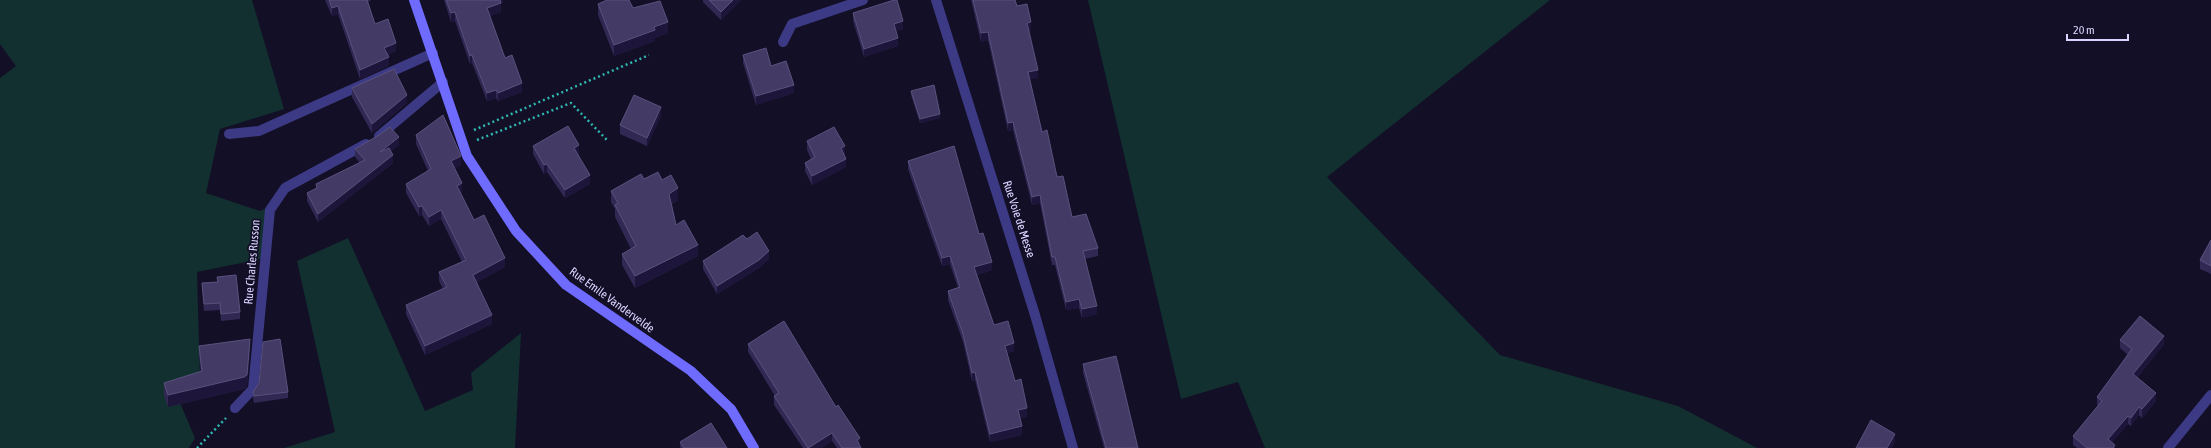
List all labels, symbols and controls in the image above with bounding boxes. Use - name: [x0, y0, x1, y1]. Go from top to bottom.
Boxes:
- scale bar: [2067, 16, 2128, 42]
- text: 20 m: [2073, 23, 2095, 37]
- street label: Rue Voie de Messe: [1000, 179, 1038, 259]
- street label: Rue Charles Russon: [241, 219, 263, 305]
- street label: Rue Emile Vandervelde: [567, 264, 657, 336]

